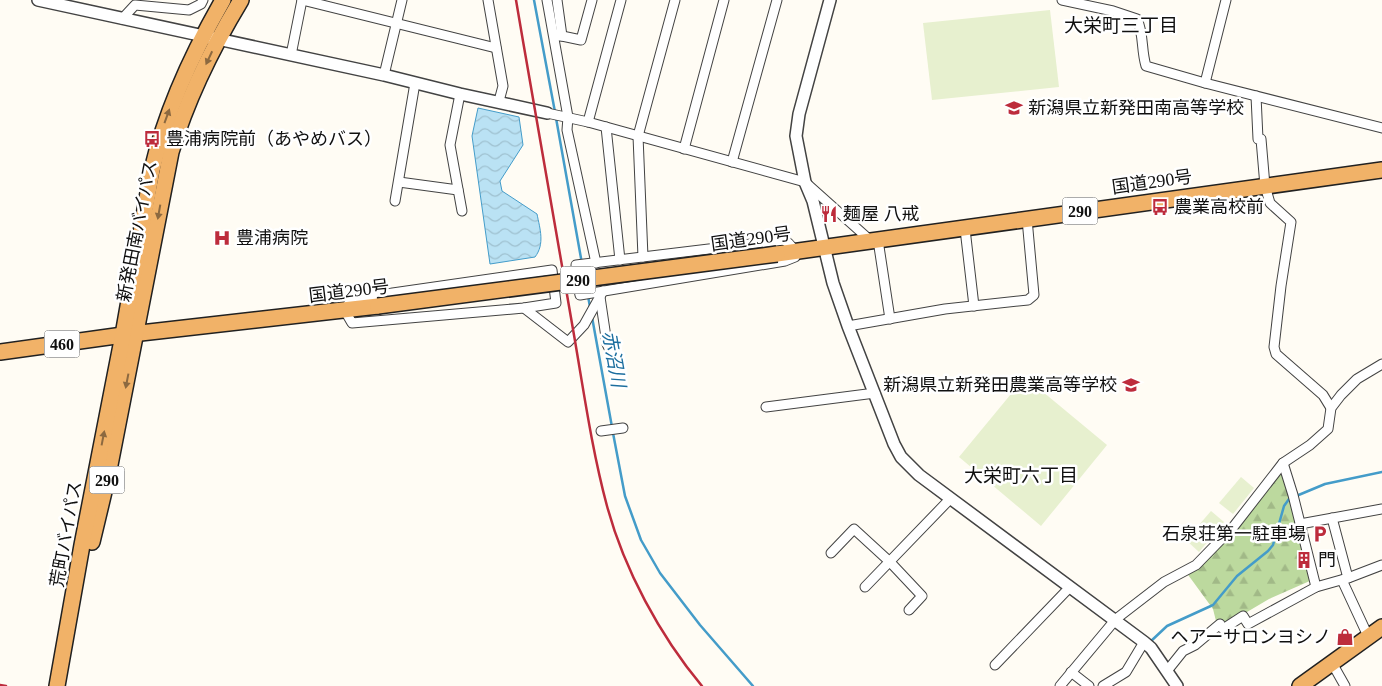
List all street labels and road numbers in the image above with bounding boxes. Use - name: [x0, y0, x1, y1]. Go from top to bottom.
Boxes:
- street label: 新発田南バイパス: [113, 159, 161, 303]
- street label: 国道290号: [1111, 166, 1193, 198]
- road number: 290: [1062, 198, 1098, 225]
- street label: 国道290号: [710, 223, 792, 255]
- road number: 290: [560, 266, 596, 294]
- street label: 国道290号: [308, 276, 390, 306]
- road number: 460: [44, 330, 80, 358]
- road number: 290: [90, 466, 124, 494]
- street label: 荒町バイパス: [47, 479, 85, 589]

